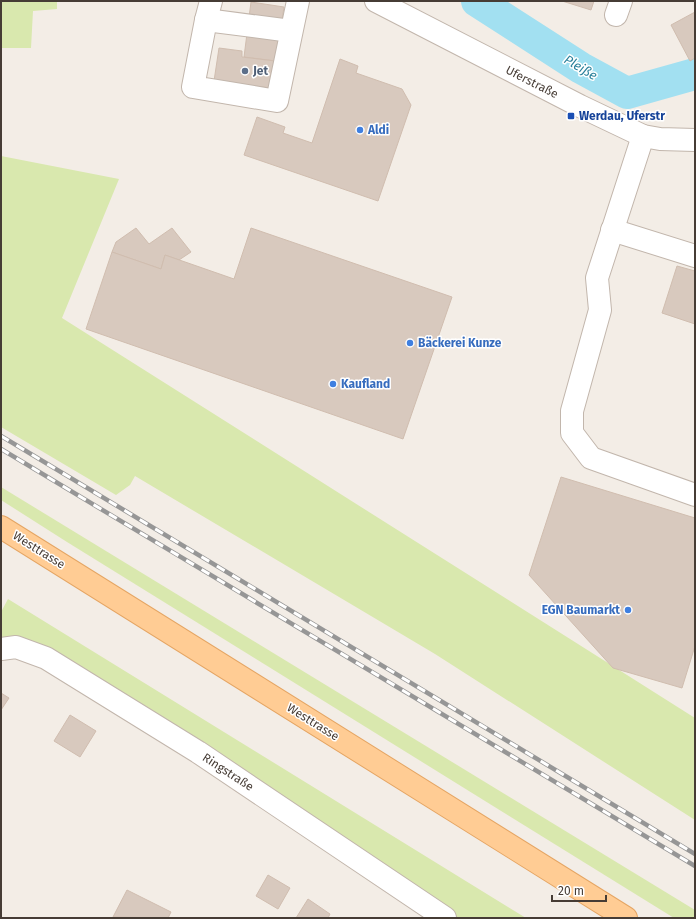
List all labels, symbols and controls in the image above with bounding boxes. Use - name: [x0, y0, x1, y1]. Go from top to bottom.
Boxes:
- water label: Pleiße: [562, 52, 600, 83]
- street label: Uferstraße: [503, 63, 561, 101]
- place label: Jet: [252, 64, 268, 78]
- marker: Jet: [240, 66, 250, 76]
- place label: Werdau, Uferstr: [579, 109, 665, 123]
- marker: Werdau, Uferstr: [566, 111, 576, 121]
- place label: Aldi: [367, 123, 389, 137]
- marker: Aldi: [355, 125, 365, 135]
- place label: Bäckerei Kunze: [418, 336, 502, 350]
- marker: Bäckerei Kunze: [405, 338, 415, 348]
- place label: Kaufland: [341, 377, 390, 391]
- marker: Kaufland: [328, 379, 338, 389]
- street label: Westtrasse: [10, 528, 68, 572]
- place label: EGN Baumarkt: [542, 603, 620, 617]
- marker: EGN Baumarkt: [623, 605, 633, 615]
- street label: Westtrasse: [284, 700, 342, 744]
- street label: Ringstraße: [200, 750, 256, 794]
- scale bar: [552, 877, 606, 903]
- text: 20 m: [558, 884, 584, 898]

